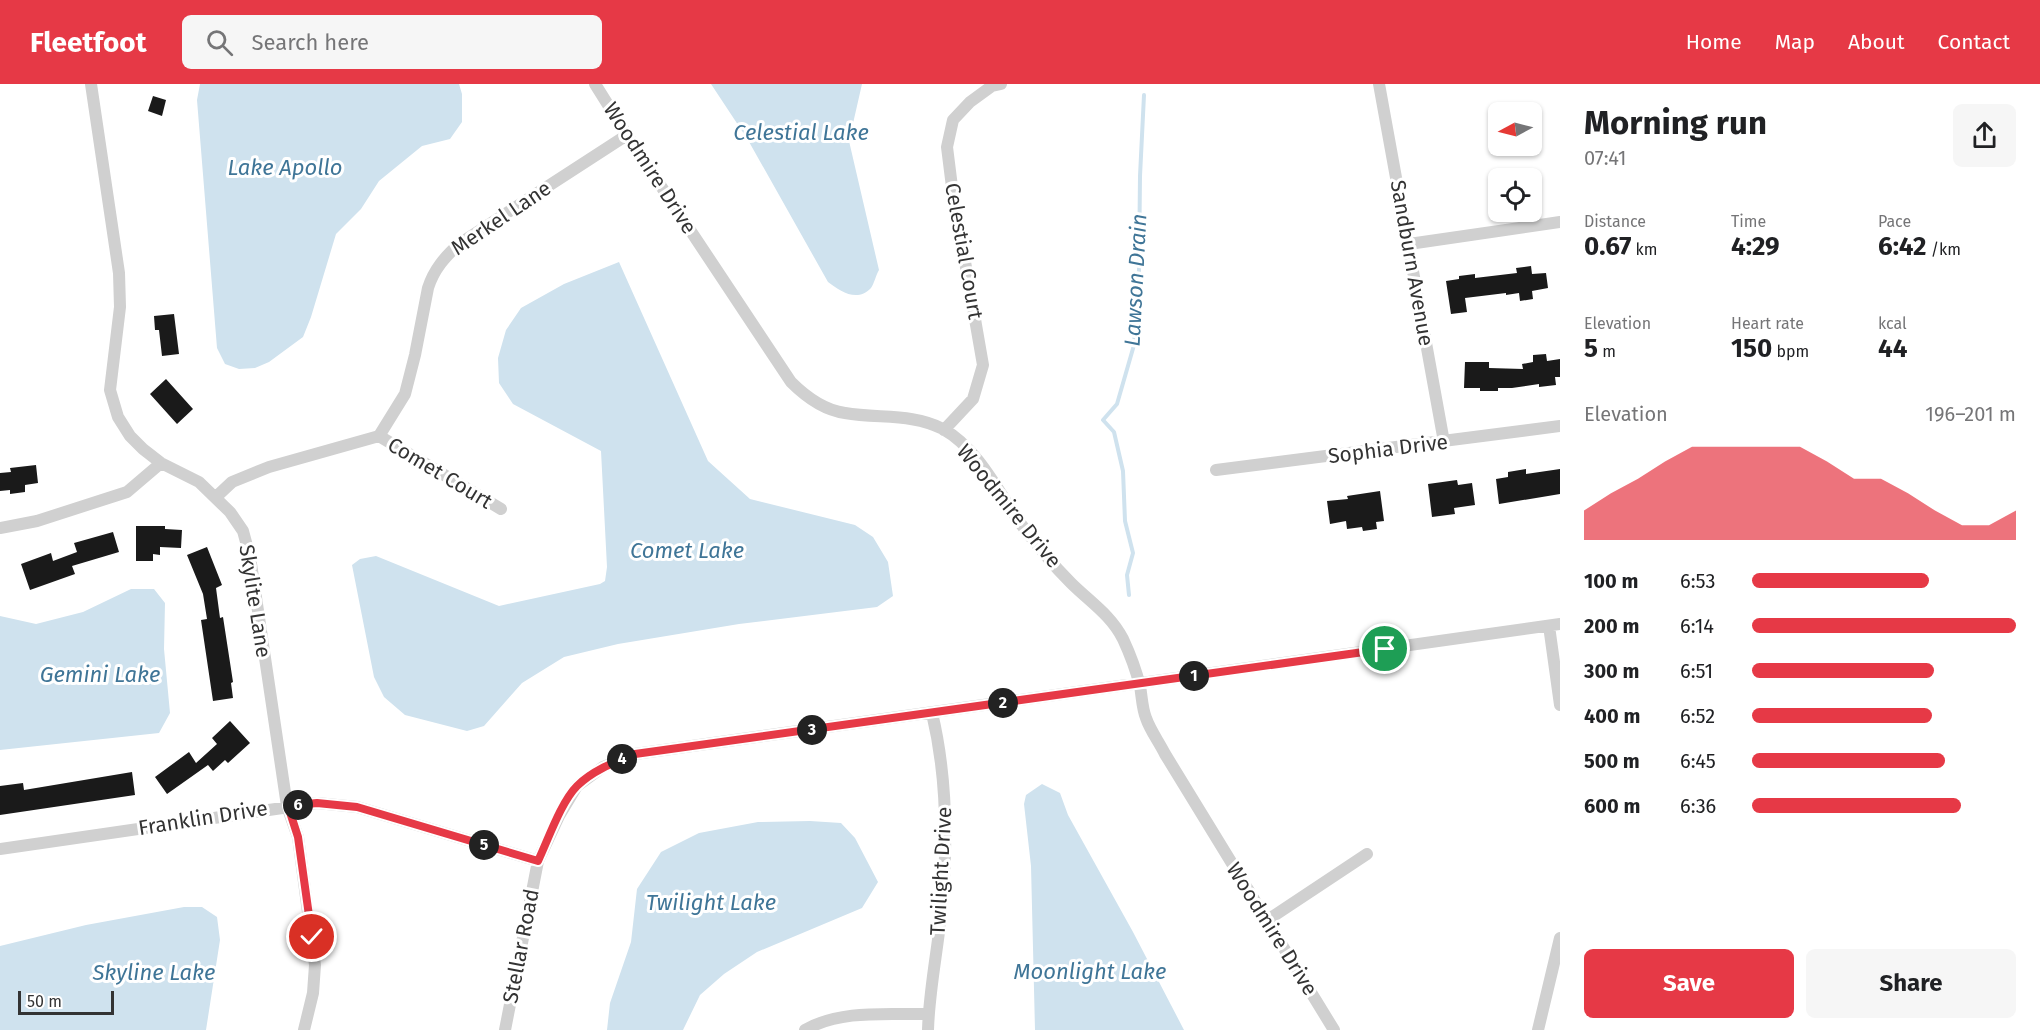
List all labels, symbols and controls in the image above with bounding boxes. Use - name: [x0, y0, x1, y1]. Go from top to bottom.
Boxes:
- search box: [182, 15, 602, 69]
- text: Fleetfoot: [30, 26, 146, 59]
- icon: search: [203, 26, 236, 59]
- text: Search here: [251, 29, 369, 56]
- text: Home: [1686, 29, 1742, 55]
- text: Map: [1775, 29, 1815, 55]
- text: About: [1848, 29, 1905, 55]
- text: Contact: [1938, 29, 2010, 55]
- street label: Woodmire Drive: [598, 97, 702, 239]
- north arrow: [1488, 102, 1542, 156]
- map controls: [1488, 102, 1542, 222]
- text: Morning run: [1584, 103, 1767, 143]
- button: share: [1953, 104, 2016, 167]
- water label: Celestial Lake: [733, 119, 869, 146]
- text: 07:41: [1584, 146, 1626, 170]
- water label: Lake Apollo: [227, 154, 343, 181]
- button: locate: [1488, 168, 1542, 222]
- street label: Merkel Lane: [446, 175, 556, 261]
- street label: Sandburn Avenue: [1385, 178, 1439, 348]
- street label: Celestial Court: [939, 181, 989, 322]
- text: Distance: [1584, 212, 1646, 231]
- text: Time: [1731, 212, 1766, 231]
- text: Pace: [1878, 212, 1911, 231]
- water label: Lawson Drain: [1119, 213, 1152, 347]
- text: 0.67: [1584, 231, 1631, 262]
- text: 4:29: [1731, 231, 1780, 262]
- text: 6:42: [1878, 231, 1926, 262]
- text: km: [1631, 240, 1658, 259]
- text: /km: [1926, 240, 1961, 259]
- text: Elevation: [1584, 314, 1651, 333]
- text: Heart rate: [1731, 314, 1804, 333]
- text: kcal: [1878, 314, 1907, 333]
- text: 5: [1584, 333, 1598, 364]
- text: 150: [1731, 333, 1772, 364]
- text: 44: [1878, 333, 1907, 364]
- text: m: [1598, 342, 1616, 361]
- text: bpm: [1772, 342, 1809, 361]
- text: Elevation: [1584, 402, 1668, 426]
- text: 196–201 m: [1925, 402, 2016, 426]
- street label: Sophia Drive: [1327, 429, 1449, 469]
- street label: Comet Court: [383, 432, 497, 515]
- street label: Woodmire Drive: [951, 439, 1067, 573]
- water label: Comet Lake: [630, 537, 744, 564]
- street label: Skylite Lane: [233, 543, 277, 659]
- text: 100 m: [1584, 569, 1638, 593]
- text: 6:53: [1680, 569, 1715, 593]
- text: 200 m: [1584, 614, 1639, 638]
- text: 6:14: [1680, 614, 1714, 638]
- pin: [1359, 623, 1410, 674]
- icon: arrive: [1368, 632, 1401, 665]
- text: 300 m: [1584, 659, 1639, 683]
- text: 6:51: [1680, 659, 1713, 683]
- water label: Gemini Lake: [40, 661, 160, 688]
- pin: 1: [1179, 661, 1209, 691]
- text: 1: [1190, 666, 1198, 685]
- pin: 2: [988, 688, 1018, 718]
- text: 2: [999, 693, 1007, 712]
- text: 400 m: [1584, 704, 1640, 728]
- text: 6:52: [1680, 704, 1715, 728]
- pin: 3: [797, 715, 827, 745]
- text: 3: [808, 720, 816, 739]
- pin: 4: [607, 744, 637, 774]
- text: 4: [617, 749, 627, 768]
- text: 500 m: [1584, 749, 1640, 773]
- text: 6:45: [1680, 749, 1716, 773]
- pin: 6: [283, 790, 313, 820]
- text: 600 m: [1584, 794, 1640, 818]
- text: 6:36: [1680, 794, 1716, 818]
- street label: Franklin Drive: [136, 795, 270, 841]
- text: 6: [293, 795, 303, 814]
- street label: Twilight Drive: [925, 806, 957, 936]
- pin: 5: [469, 830, 499, 860]
- text: 5: [480, 835, 488, 854]
- street label: Woodmire Drive: [1221, 858, 1323, 1000]
- street label: Stellar Road: [497, 887, 545, 1005]
- water label: Twilight Lake: [646, 889, 776, 916]
- pin: [286, 911, 337, 962]
- icon: check: [295, 920, 328, 953]
- button: Save: [1584, 949, 1794, 1018]
- button: Share: [1806, 949, 2016, 1018]
- water label: Moonlight Lake: [1014, 958, 1166, 985]
- water label: Skyline Lake: [91, 959, 216, 986]
- scale bar: [18, 988, 114, 1016]
- text: 50 m: [27, 992, 62, 1011]

